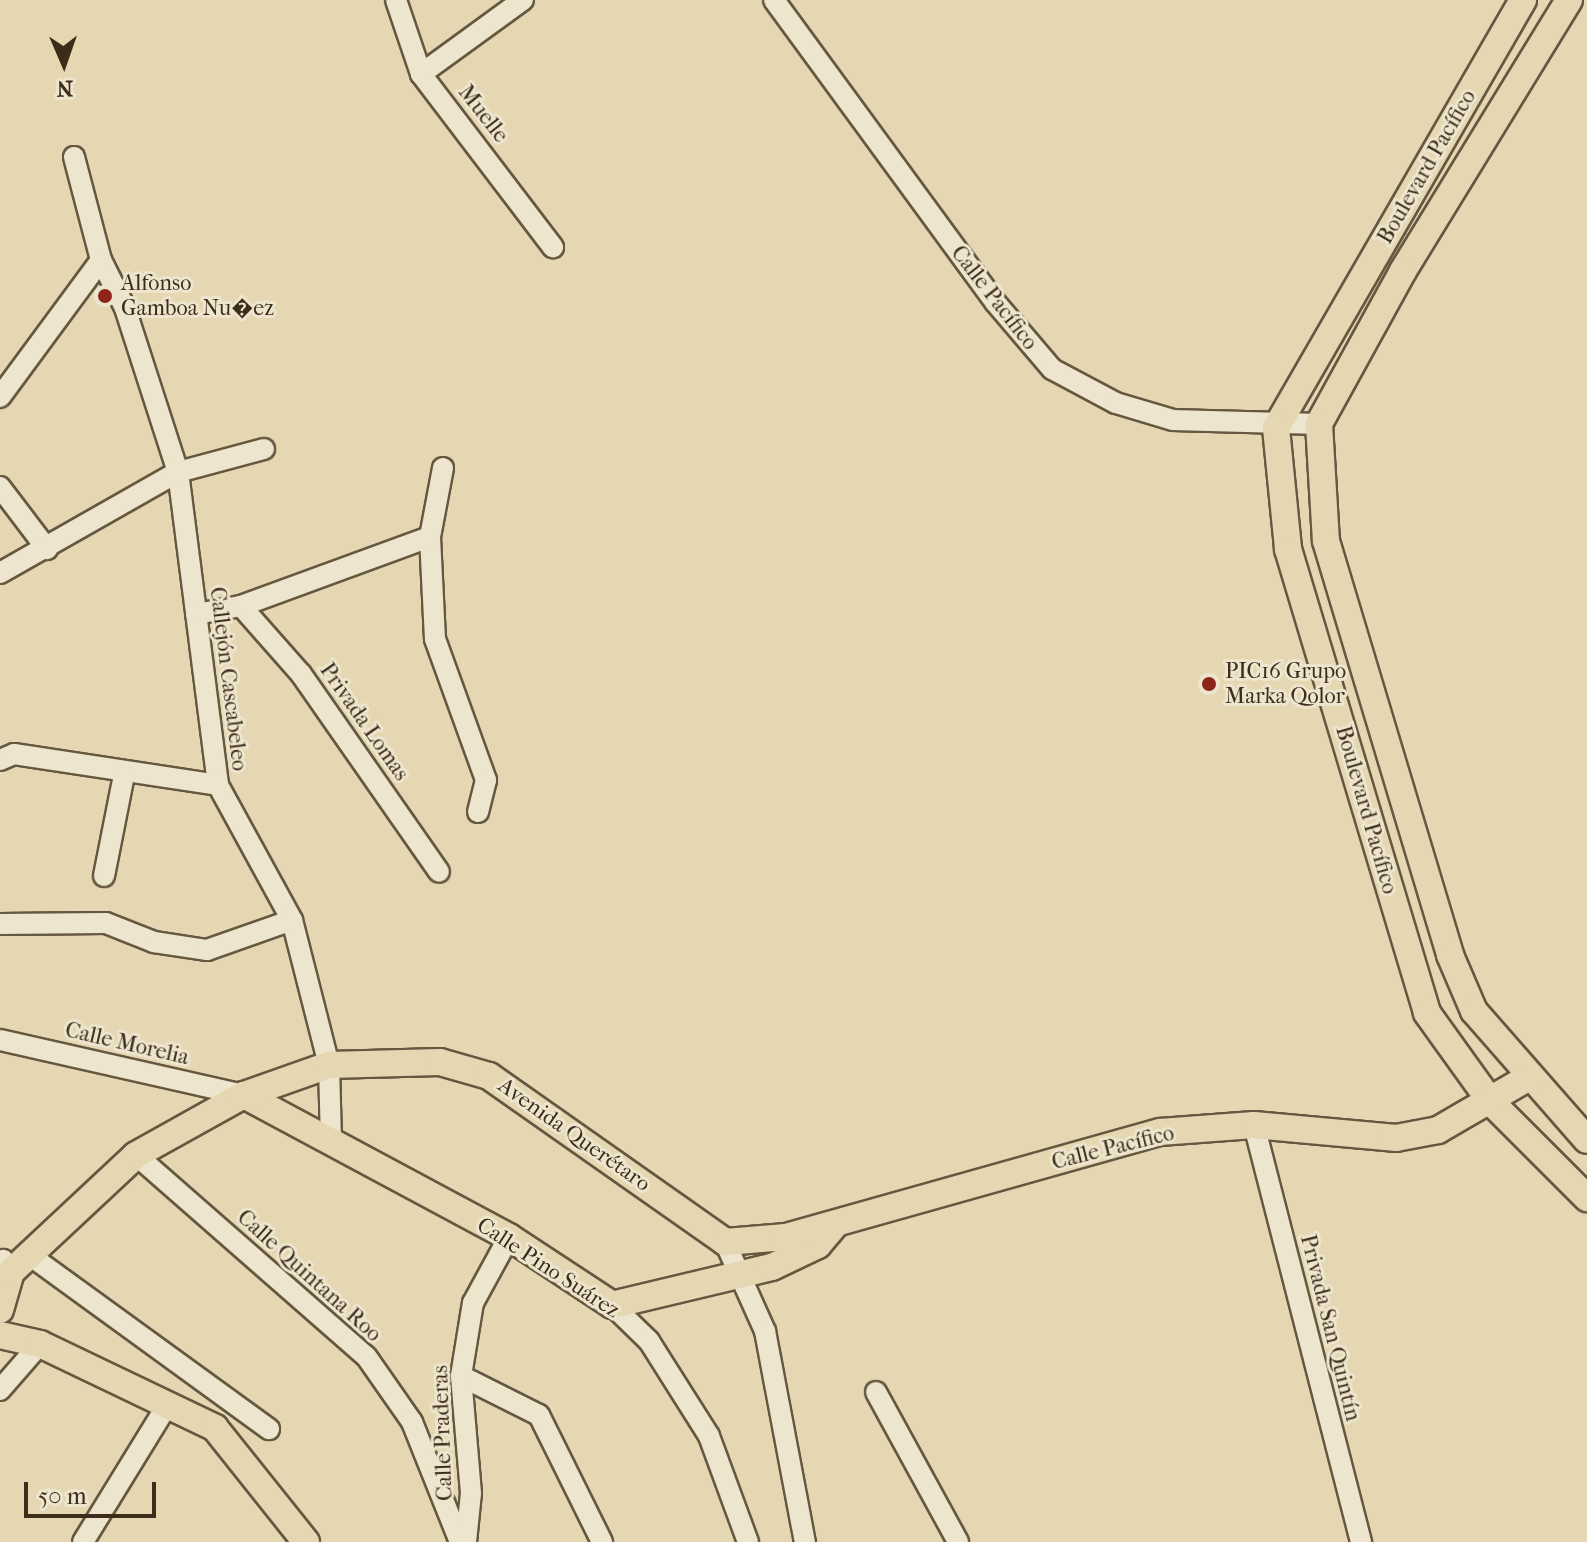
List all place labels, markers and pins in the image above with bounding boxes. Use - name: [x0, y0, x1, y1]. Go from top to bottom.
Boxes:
- place label: Alfonso Gamboa Nu�ez: [121, 270, 274, 322]
- marker: Alfonso Gamboa Nu�ez: [96, 287, 114, 305]
- place label: PIC16 Grupo Marka Qolor: [1225, 658, 1346, 710]
- marker: PIC16 Grupo Marka Qolor: [1200, 675, 1218, 693]

